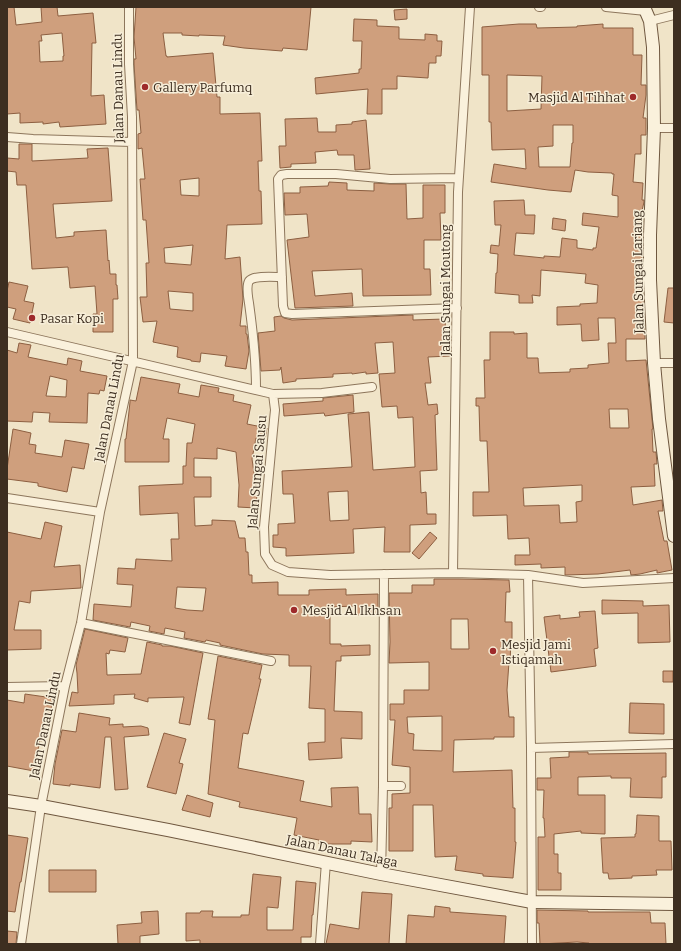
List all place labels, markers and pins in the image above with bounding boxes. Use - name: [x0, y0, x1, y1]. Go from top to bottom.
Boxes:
- place label: Gallery Parfumq: [153, 80, 253, 95]
- marker: Gallery Parfumq: [140, 82, 150, 92]
- place label: Masjid Al Tihhat: [528, 90, 625, 105]
- marker: Masjid Al Tihhat: [628, 92, 638, 102]
- place label: Pasar Kopi: [40, 311, 104, 326]
- marker: Pasar Kopi: [27, 313, 37, 323]
- place label: Mesjid Al Ikhsan: [302, 603, 402, 618]
- marker: Mesjid Al Ikhsan: [289, 605, 299, 615]
- place label: Mesjid Jami Istiqamah: [501, 637, 571, 667]
- marker: Mesjid Jami Istiqamah: [488, 646, 498, 656]

